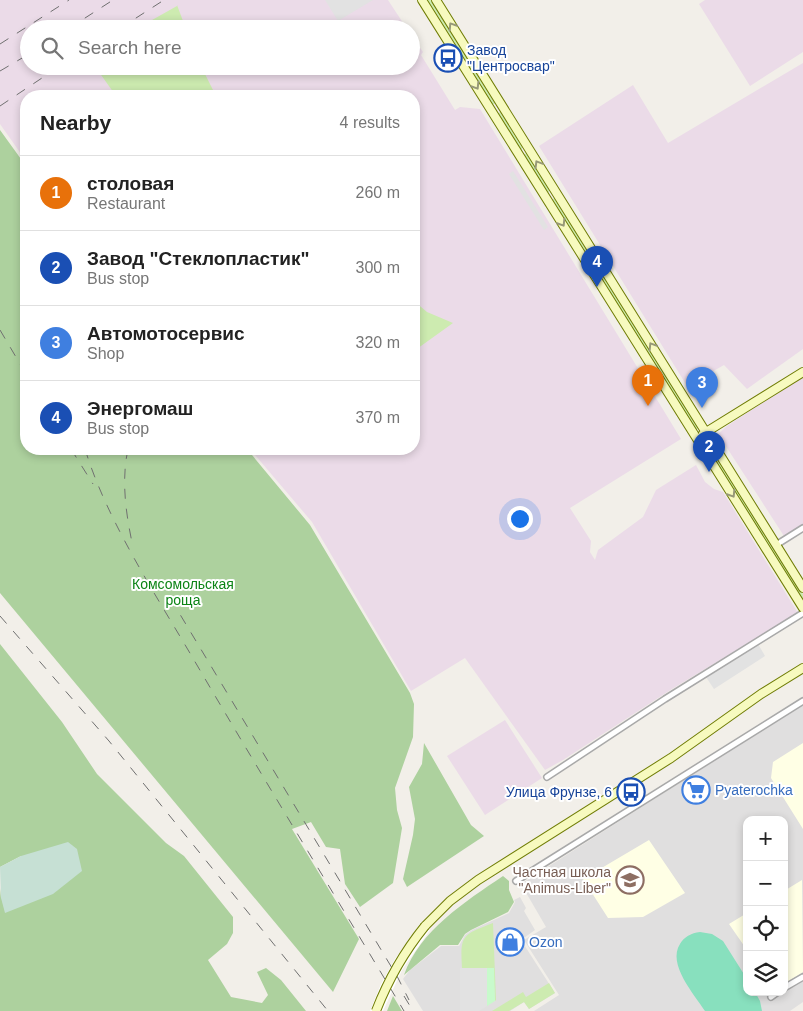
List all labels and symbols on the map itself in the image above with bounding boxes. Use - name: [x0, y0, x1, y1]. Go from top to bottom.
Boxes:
- one-way arrow: [449, 22, 459, 31]
- place label: Завод "Центросвар": [467, 42, 555, 74]
- bus stop icon: Завод "Центросвар": [433, 43, 463, 73]
- one-way arrow: [469, 80, 479, 89]
- one-way arrow: [535, 161, 545, 170]
- one-way arrow: [556, 218, 565, 227]
- pin: 4: [581, 246, 613, 287]
- one-way arrow: [649, 343, 658, 352]
- pin: 1: [632, 365, 664, 406]
- pin: 3: [686, 367, 718, 408]
- pin: 2: [693, 431, 725, 472]
- one-way arrow: [726, 488, 735, 497]
- your location: [507, 506, 533, 532]
- park label: Комсомольская роща: [132, 576, 234, 608]
- supermarket icon: Pyaterochka: [681, 775, 711, 805]
- bus stop icon: Улица Фрунзе, 6: [616, 777, 646, 807]
- place label: Pyaterochka: [715, 782, 793, 798]
- place label: Улица Фрунзе, 6: [506, 784, 612, 800]
- place label: Частная школа "Animus-Liber": [513, 864, 611, 896]
- school or university icon: Частная школа "Animus-Liber": [615, 865, 645, 895]
- shop icon: Ozon: [495, 927, 525, 957]
- place label: Ozon: [529, 934, 562, 950]

